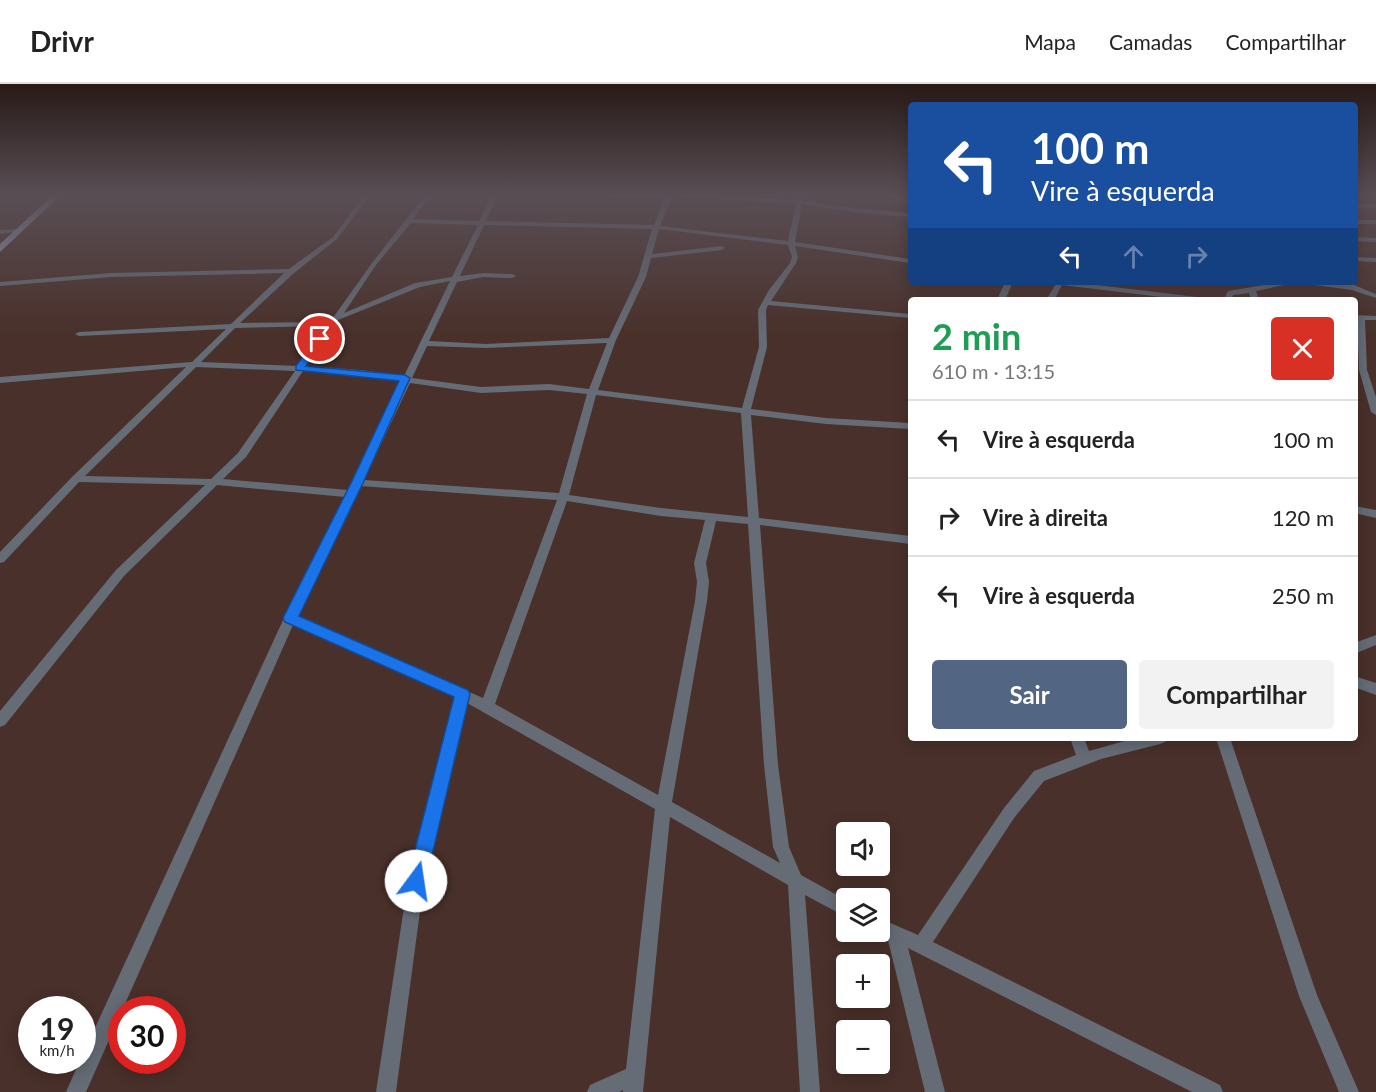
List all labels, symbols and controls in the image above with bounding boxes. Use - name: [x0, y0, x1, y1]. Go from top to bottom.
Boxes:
- text: Drivr: [30, 24, 94, 58]
- text: Mapa: [1024, 29, 1076, 54]
- text: Camadas: [1109, 29, 1192, 54]
- text: Compartilhar: [1225, 29, 1346, 54]
- text: 100 m: [1031, 123, 1149, 173]
- icon: left: [932, 126, 1010, 204]
- text: Vire à esquerda: [1031, 174, 1215, 207]
- icon: left: [1054, 240, 1087, 273]
- icon: ahead: [1117, 240, 1150, 273]
- icon: right: [1180, 240, 1213, 273]
- pin: [294, 313, 345, 364]
- text: 2 min: [932, 314, 1021, 358]
- button: close: [1271, 317, 1334, 380]
- icon: arrive: [303, 322, 336, 355]
- text: 610 m · 13:15: [932, 359, 1055, 383]
- icon: left: [932, 423, 965, 456]
- text: Vire à esquerda: [983, 426, 1135, 453]
- text: 100 m: [1272, 426, 1334, 453]
- icon: right: [932, 501, 965, 534]
- text: Vire à direita: [983, 504, 1108, 531]
- text: 120 m: [1272, 504, 1334, 531]
- icon: left: [932, 579, 965, 612]
- text: Vire à esquerda: [983, 582, 1135, 609]
- text: 250 m: [1272, 582, 1334, 609]
- button: Sair: [932, 660, 1127, 729]
- button: Compartilhar: [1139, 660, 1334, 729]
- map controls: [836, 822, 890, 1074]
- button: sound: [836, 822, 890, 876]
- position arrow: [384, 849, 448, 913]
- button: layers: [836, 888, 890, 942]
- button: +: [836, 954, 890, 1008]
- speed limit sign: 30: [108, 996, 186, 1074]
- text: 19: [40, 1010, 74, 1046]
- button: −: [836, 1020, 890, 1074]
- text: km/h: [39, 1041, 75, 1059]

